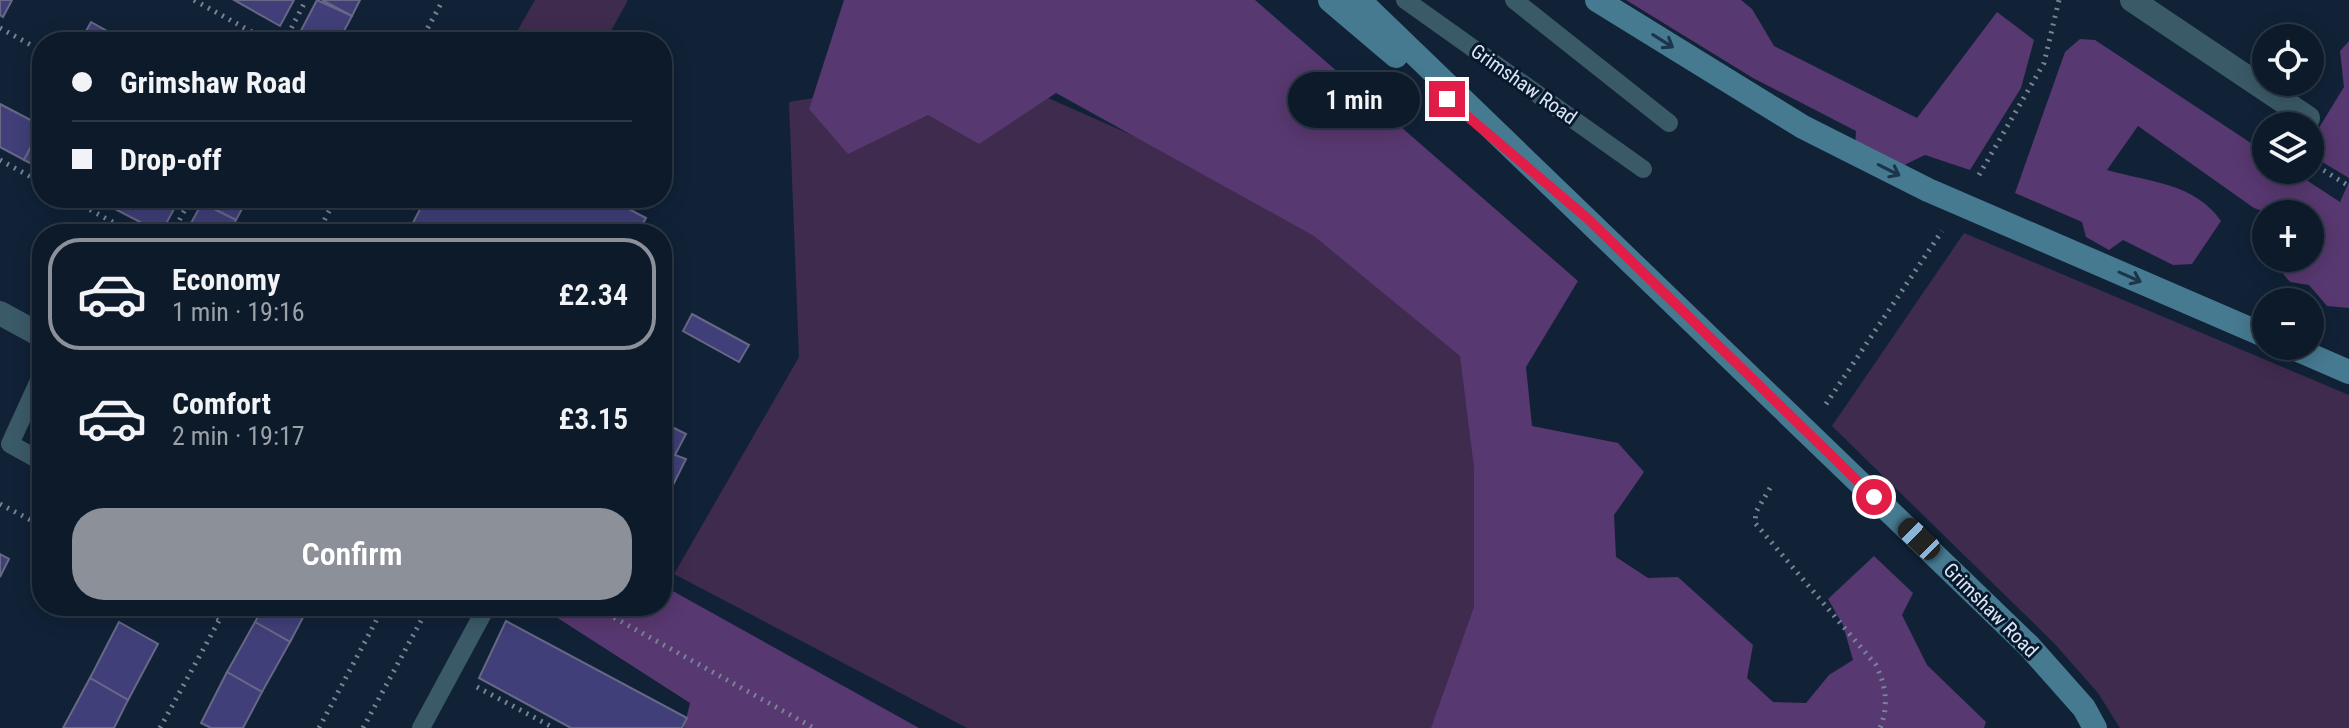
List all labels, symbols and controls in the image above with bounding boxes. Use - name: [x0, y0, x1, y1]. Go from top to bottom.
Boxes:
- map controls: [2252, 24, 2324, 360]
- button: locate: [2252, 24, 2324, 96]
- one-way arrow: [1651, 33, 1674, 49]
- street label: Grimshaw Road: [1466, 39, 1582, 129]
- text: Grimshaw Road: [120, 65, 306, 100]
- callout: 1 min: [1287, 71, 1419, 127]
- route end: [1429, 81, 1465, 117]
- text: 1 min: [1325, 85, 1383, 115]
- button: layers: [2252, 112, 2324, 184]
- text: Drop-off: [120, 142, 222, 177]
- one-way arrow: [1876, 163, 1900, 179]
- button: +: [2252, 200, 2324, 272]
- icon: car: [76, 258, 148, 330]
- text: Economy: [172, 262, 280, 297]
- one-way arrow: [2117, 270, 2142, 285]
- text: £2.34: [559, 277, 628, 312]
- button: −: [2252, 288, 2324, 360]
- text: 1 min · 19:16: [172, 297, 305, 327]
- icon: car: [76, 382, 148, 454]
- text: Comfort: [172, 386, 271, 421]
- text: £3.15: [559, 401, 628, 436]
- text: 2 min · 19:17: [172, 421, 305, 451]
- route start: [1856, 479, 1892, 515]
- button: Confirm: [72, 508, 632, 600]
- car: [1893, 514, 1945, 564]
- street label: Grimshaw Road: [1939, 558, 2043, 662]

